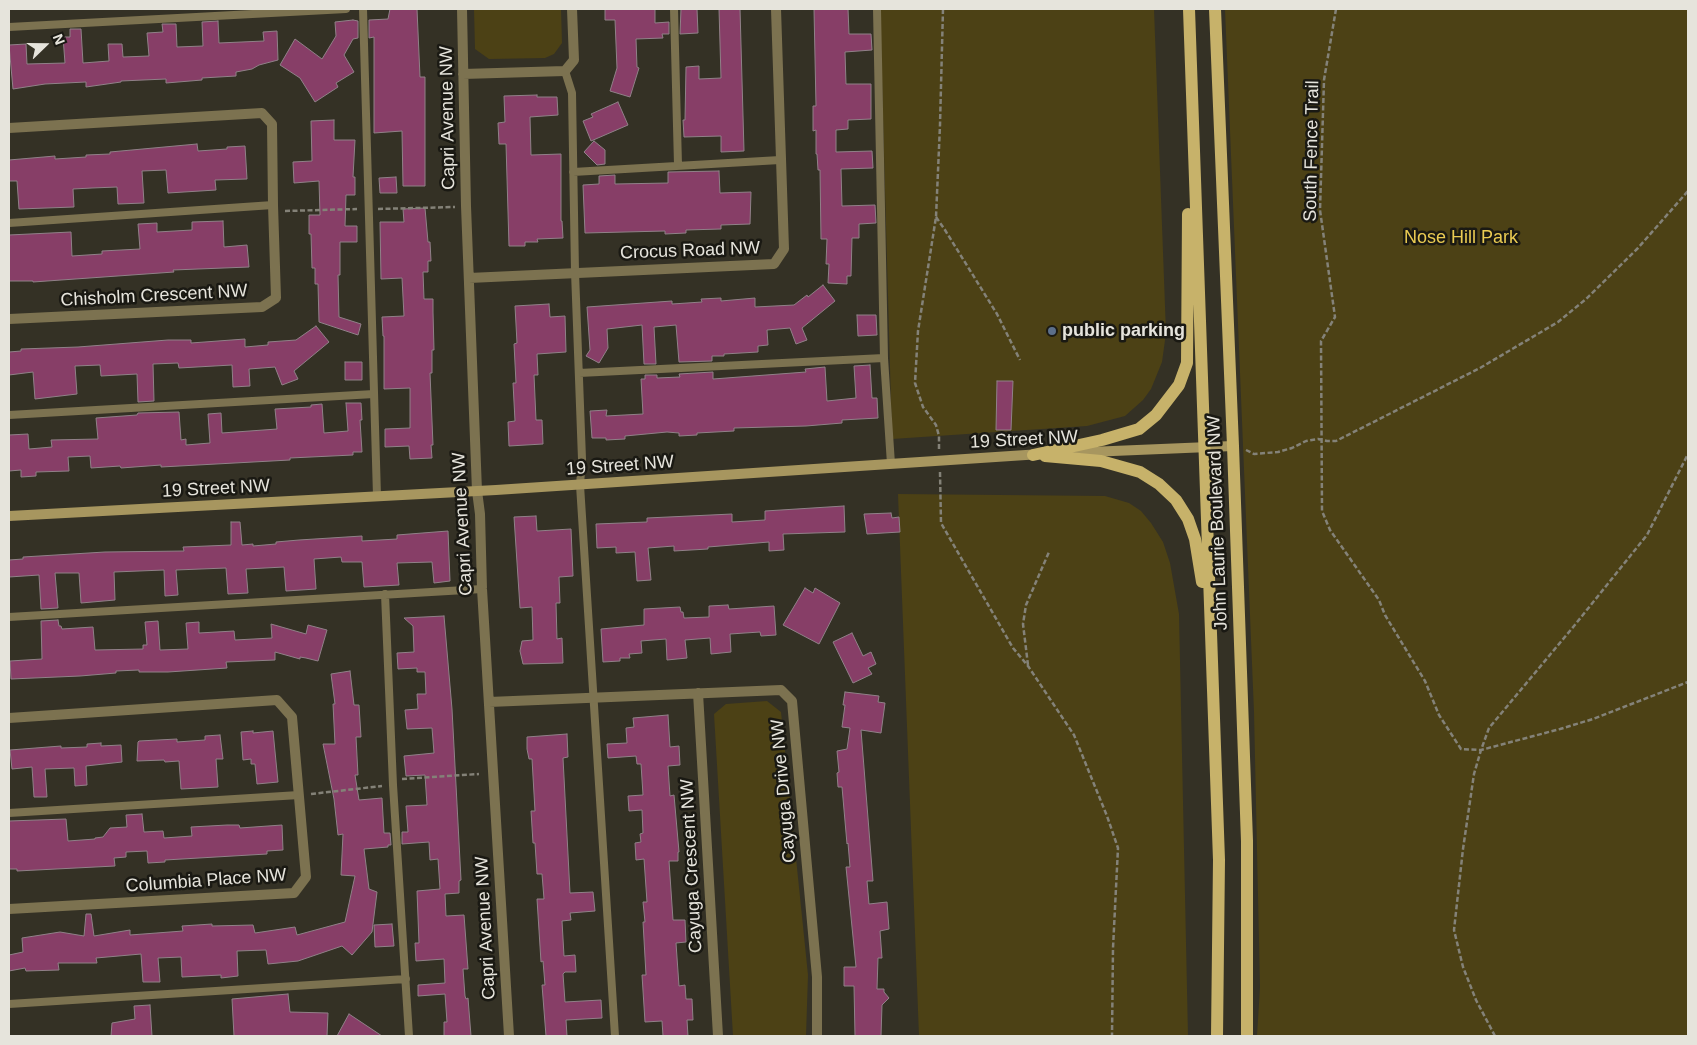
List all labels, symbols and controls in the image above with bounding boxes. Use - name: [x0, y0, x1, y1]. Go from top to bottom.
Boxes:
- north arrow: [20, 20, 70, 70]
- text: N: [50, 32, 68, 47]
- street label: Capri Avenue NW: [436, 46, 460, 190]
- street label: South Fence Trail: [1300, 80, 1324, 222]
- park label: Nose Hill Park: [1404, 227, 1518, 249]
- street label: Crocus Road NW: [620, 238, 760, 264]
- street label: Chisholm Crescent NW: [60, 280, 248, 312]
- place label: public parking: [1062, 320, 1185, 342]
- marker: public parking: [1046, 325, 1058, 337]
- street label: John Laurie Boulevard NW: [1203, 415, 1233, 631]
- street label: 19 Street NW: [969, 426, 1079, 454]
- street label: 19 Street NW: [565, 451, 675, 481]
- street label: Capri Avenue NW: [448, 452, 478, 596]
- street label: 19 Street NW: [161, 475, 271, 503]
- street label: Cayuga Drive NW: [767, 718, 801, 864]
- street label: Cayuga Crescent NW: [677, 779, 707, 953]
- street label: Capri Avenue NW: [471, 856, 501, 1000]
- street label: Columbia Place NW: [125, 865, 287, 897]

